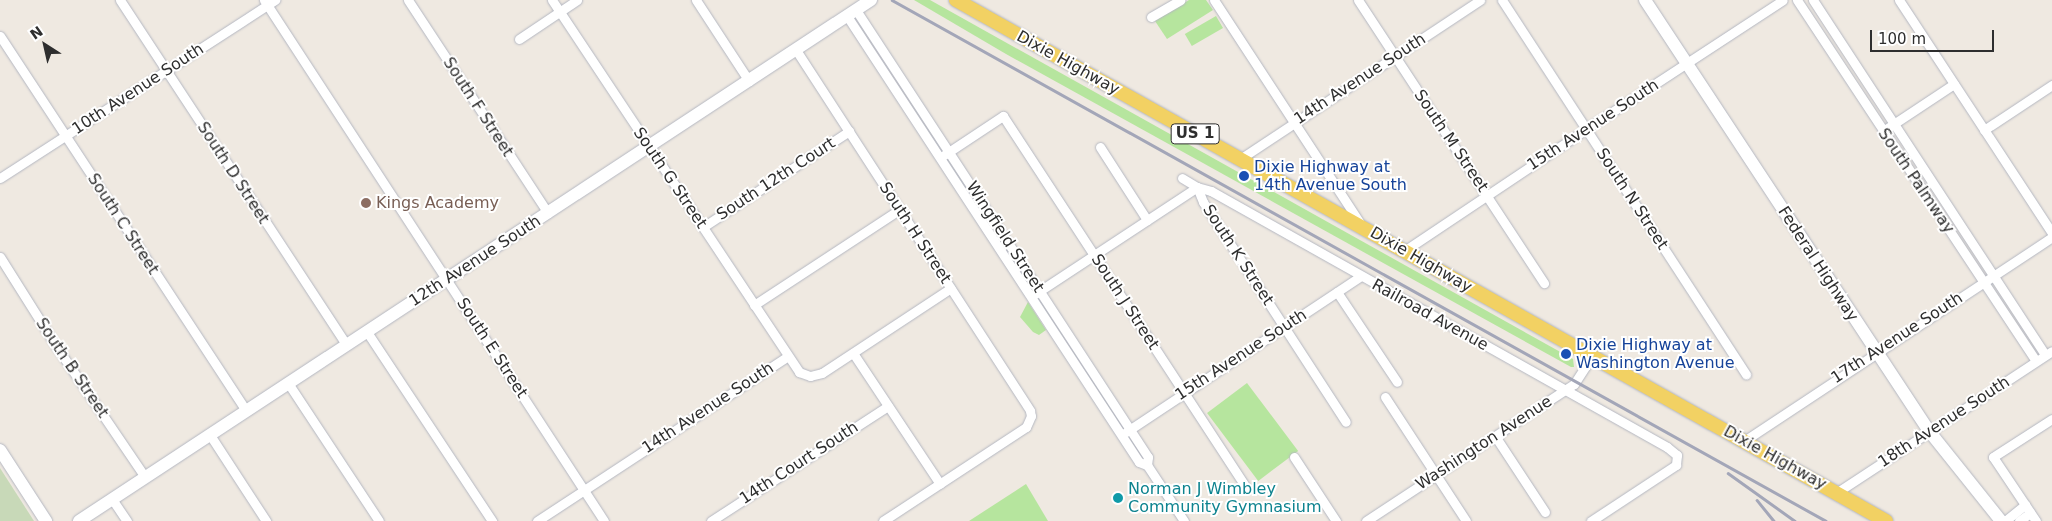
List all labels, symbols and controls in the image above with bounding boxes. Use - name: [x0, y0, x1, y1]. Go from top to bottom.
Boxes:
- north arrow: [20, 20, 70, 70]
- scale bar: [1872, 20, 1996, 52]
- text: N: [27, 23, 46, 43]
- street label: Dixie Highway: [1013, 27, 1123, 99]
- street label: 14th Avenue South: [1291, 29, 1429, 129]
- text: 100 m: [1878, 30, 1926, 48]
- street label: 10th Avenue South: [69, 39, 207, 139]
- street label: South F Street: [439, 54, 517, 160]
- street label: 15th Avenue South: [1524, 75, 1662, 175]
- street label: South M Street: [1410, 86, 1492, 196]
- street label: South D Street: [193, 118, 273, 228]
- road number: US 1: [1170, 122, 1220, 146]
- street label: South G Street: [629, 124, 711, 232]
- street label: South Palmway: [1874, 125, 1958, 237]
- street label: South 12th Court: [713, 134, 839, 224]
- street label: South N Street: [1592, 145, 1672, 253]
- place label: Dixie Highway at 14th Avenue South: [1254, 157, 1407, 195]
- street label: South C Street: [83, 170, 163, 278]
- marker: Dixie Highway at 14th Avenue South: [1238, 170, 1250, 182]
- street label: Wingfield Street: [962, 178, 1048, 296]
- street label: South H Street: [875, 179, 955, 287]
- place label: Kings Academy: [376, 193, 499, 213]
- marker: Kings Academy: [360, 197, 372, 209]
- street label: South K Street: [1198, 201, 1278, 309]
- street label: Federal Highway: [1774, 203, 1862, 325]
- street label: 12th Avenue South: [406, 211, 544, 311]
- street label: Dixie Highway: [1367, 223, 1475, 297]
- street label: South J Street: [1087, 251, 1163, 353]
- street label: Railroad Avenue: [1369, 275, 1491, 355]
- street label: 17th Avenue South: [1828, 288, 1966, 388]
- street label: South E Street: [453, 294, 531, 402]
- street label: 15th Avenue South: [1172, 305, 1310, 405]
- street label: South B Street: [32, 314, 112, 422]
- place label: Dixie Highway at Washington Avenue: [1576, 335, 1735, 373]
- marker: Dixie Highway at Washington Avenue: [1560, 348, 1572, 360]
- street label: 14th Avenue South: [639, 358, 777, 458]
- street label: 18th Avenue South: [1875, 372, 2013, 472]
- street label: Washington Avenue: [1412, 392, 1556, 494]
- street label: 14th Court South: [736, 418, 862, 508]
- street label: Dixie Highway: [1720, 422, 1830, 494]
- place label: Norman J Wimbley Community Gymnasium: [1128, 479, 1322, 517]
- marker: Norman J Wimbley Community Gymnasium: [1112, 492, 1124, 504]

